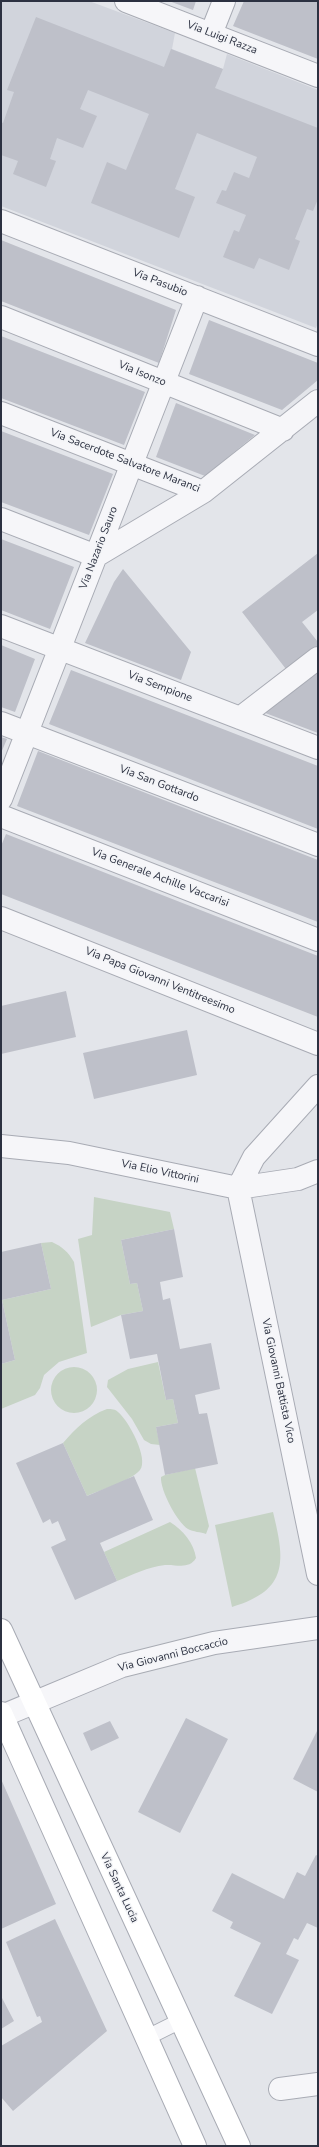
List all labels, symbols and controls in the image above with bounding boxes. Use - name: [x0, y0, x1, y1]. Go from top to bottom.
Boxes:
- street label: Via Luigi Razza: [185, 19, 259, 57]
- street label: Via Pasubio: [131, 266, 189, 300]
- street label: Via Isonzo: [116, 358, 168, 390]
- street label: Via Sacerdote Salvatore Maranci: [48, 426, 202, 496]
- street label: Via Nazario Sauro: [77, 505, 121, 591]
- street label: Via Sempione: [126, 669, 194, 705]
- street label: Via San Gottardo: [117, 763, 201, 805]
- street label: Via Generale Achille Vaccarisi: [89, 846, 231, 910]
- street label: Via Papa Giovanni Ventitreesimo: [83, 945, 237, 1017]
- street label: Via Elio Vittorini: [120, 1157, 200, 1187]
- street label: Via Giovanni Battista Vico: [258, 1318, 298, 1444]
- street label: Via Giovanni Boccaccio: [117, 1635, 229, 1675]
- street label: Via Santa Lucia: [97, 1851, 141, 1925]

